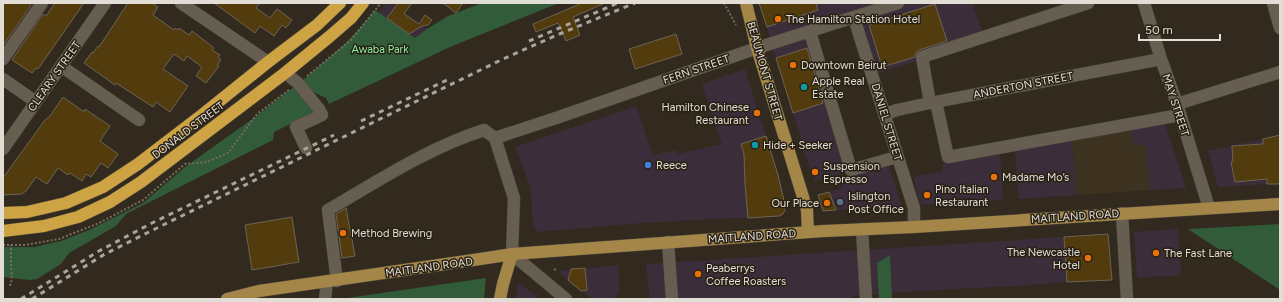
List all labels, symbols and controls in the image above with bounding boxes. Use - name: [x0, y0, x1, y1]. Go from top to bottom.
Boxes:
- place label: The Hamilton Station Hotel: [786, 13, 920, 26]
- marker: The Hamilton Station Hotel: [773, 14, 783, 24]
- scale bar: [1139, 16, 1220, 42]
- street label: BEAUMONT STREET: [744, 20, 785, 122]
- text: 50 m: [1145, 23, 1173, 37]
- street label: CLEARY STREET: [25, 39, 83, 114]
- park label: Awaba Park: [351, 43, 409, 56]
- street label: FERN STREET: [661, 52, 731, 87]
- place label: Downtown Beirut: [801, 59, 887, 72]
- marker: Downtown Beirut: [788, 60, 798, 70]
- street label: ANDERTON STREET: [972, 69, 1074, 102]
- street label: MAY STREET: [1159, 72, 1192, 138]
- place label: Apple Real Estate: [812, 75, 865, 101]
- marker: Apple Real Estate: [799, 82, 809, 92]
- street label: DANIEL STREET: [869, 82, 904, 162]
- street label: DONALD STREET: [150, 99, 227, 162]
- place label: Hamilton Chinese Restaurant: [662, 101, 749, 127]
- marker: Hamilton Chinese Restaurant: [752, 108, 762, 118]
- place label: Hide + Seeker: [763, 139, 833, 152]
- marker: Hide + Seeker: [750, 140, 760, 150]
- place label: Reece: [656, 159, 687, 172]
- marker: Reece: [643, 160, 653, 170]
- place label: Suspension Espresso: [823, 160, 880, 186]
- marker: Suspension Espresso: [810, 167, 820, 177]
- place label: Madame Mo’s: [1002, 171, 1069, 184]
- marker: Madame Mo’s: [989, 172, 999, 182]
- place label: Pino Italian Restaurant: [935, 183, 989, 209]
- place label: Islington Post Office: [848, 190, 904, 216]
- marker: Pino Italian Restaurant: [922, 190, 932, 200]
- place label: Our Place: [772, 197, 819, 210]
- marker: Islington Post Office: [835, 197, 845, 207]
- marker: Our Place: [822, 198, 832, 208]
- street label: MAITLAND ROAD: [1031, 207, 1120, 226]
- place label: Method Brewing: [351, 227, 432, 240]
- street label: MAITLAND ROAD: [708, 227, 797, 246]
- marker: Method Brewing: [338, 228, 348, 238]
- place label: The Newcastle Hotel: [1007, 246, 1080, 272]
- place label: The Fast Lane: [1164, 247, 1232, 260]
- marker: The Fast Lane: [1151, 248, 1161, 258]
- marker: The Newcastle Hotel: [1083, 253, 1093, 263]
- street label: MAITLAND ROAD: [384, 255, 474, 280]
- place label: Peaberrys Coffee Roasters: [706, 262, 786, 288]
- marker: Peaberrys Coffee Roasters: [693, 269, 703, 279]

